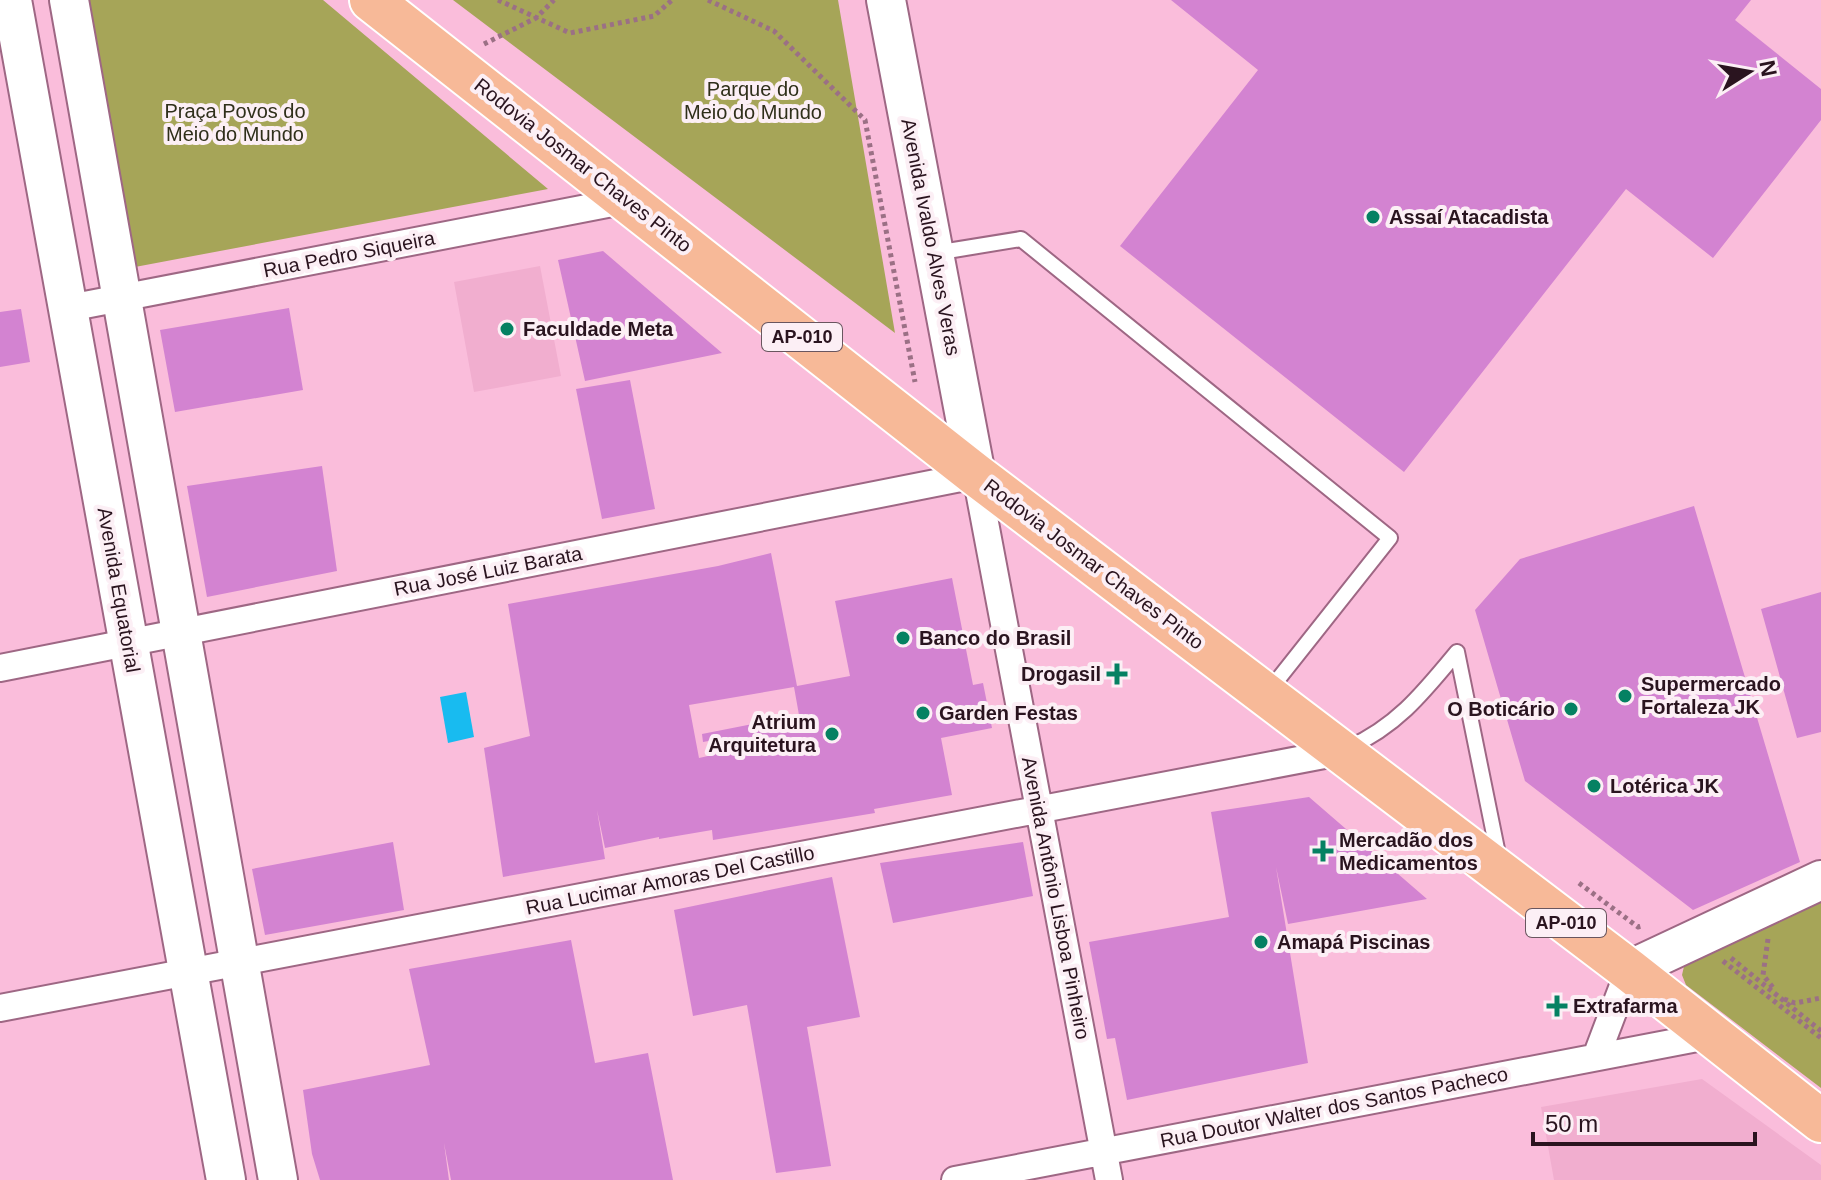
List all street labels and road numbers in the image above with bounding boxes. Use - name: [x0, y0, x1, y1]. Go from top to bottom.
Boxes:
- street label: Rodovia Josmar Chaves Pinto: [470, 74, 696, 256]
- street label: Avenida Ivaldo Alves Veras: [897, 117, 965, 357]
- street label: Rua Pedro Siqueira: [261, 226, 438, 281]
- road number: AP-010: [762, 323, 842, 351]
- street label: Rodovia Josmar Chaves Pinto: [980, 474, 1208, 654]
- street label: Avenida Equatorial: [94, 506, 144, 674]
- street label: Rua José Luiz Barata: [392, 542, 585, 600]
- street label: Avenida Antônio Lisboa Pinheiro: [1018, 755, 1094, 1041]
- street label: Rua Lucimar Amoras Del Castillo: [524, 841, 816, 919]
- road number: AP-010: [1526, 909, 1606, 937]
- street label: Rua Doutor Walter dos Santos Pacheco: [1158, 1062, 1510, 1152]

